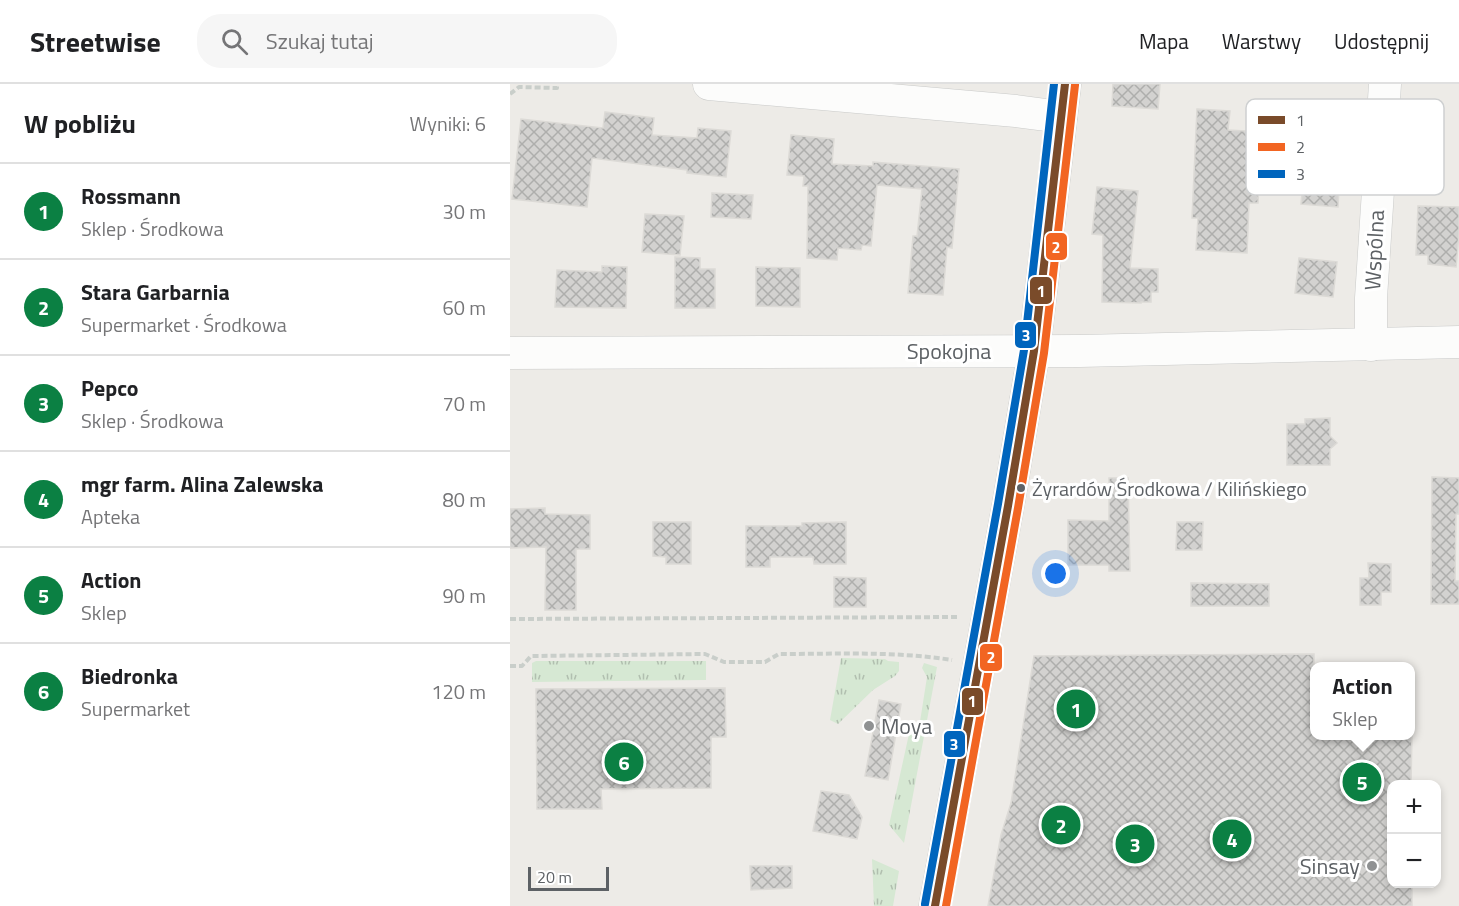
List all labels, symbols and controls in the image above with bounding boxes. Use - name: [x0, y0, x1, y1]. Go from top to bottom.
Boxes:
- search box: [197, 14, 617, 68]
- text: Streetwise: [30, 20, 161, 63]
- text: Szukaj tutaj: [266, 24, 373, 58]
- icon: search: [218, 25, 251, 58]
- text: Mapa: [1139, 25, 1189, 57]
- text: Warstwy: [1222, 25, 1301, 57]
- text: Udostępnij: [1334, 25, 1429, 57]
- legend: [1246, 99, 1444, 195]
- text: W pobliżu: [24, 104, 136, 143]
- text: Wyniki: 6: [410, 108, 486, 139]
- text: 1: [1296, 108, 1305, 132]
- text: 2: [1296, 135, 1305, 159]
- text: 3: [1296, 162, 1305, 186]
- text: Rossmann: [81, 179, 181, 213]
- text: 1: [38, 196, 49, 227]
- text: 30 m: [442, 196, 486, 227]
- street label: Wspólna: [1355, 209, 1393, 291]
- text: Sklep · Środkowa: [81, 213, 223, 244]
- line badge: 2: [1045, 232, 1068, 261]
- text: 2: [1052, 235, 1060, 259]
- text: Stara Garbarnia: [81, 275, 230, 309]
- line badge: 1: [1029, 276, 1053, 305]
- text: 1: [1037, 279, 1045, 303]
- text: 2: [38, 292, 49, 323]
- text: 60 m: [442, 292, 486, 323]
- text: Supermarket · Środkowa: [81, 309, 287, 340]
- line badge: 3: [1014, 321, 1037, 349]
- text: 3: [1022, 323, 1030, 347]
- street label: Spokojna: [907, 334, 991, 368]
- text: Pepco: [81, 371, 139, 405]
- text: 3: [38, 388, 49, 419]
- text: 70 m: [442, 388, 486, 419]
- text: Sklep · Środkowa: [81, 405, 223, 436]
- text: mgr farm. Alina Zalewska: [81, 467, 324, 501]
- place label: Żyrardów Środkowa / Kilińskiego: [1032, 473, 1307, 504]
- marker: Żyrardów Środkowa / Kilińskiego: [1015, 482, 1027, 494]
- text: 4: [38, 484, 49, 515]
- text: 80 m: [442, 484, 486, 515]
- text: Apteka: [81, 501, 140, 532]
- your location: [1041, 559, 1070, 588]
- text: Action: [81, 563, 142, 597]
- text: 5: [38, 580, 49, 611]
- text: 90 m: [442, 580, 486, 611]
- text: Sklep: [81, 597, 127, 628]
- line badge: 2: [979, 643, 1003, 672]
- text: 2: [987, 645, 995, 669]
- text: Biedronka: [81, 659, 178, 693]
- popup: [1310, 662, 1415, 740]
- text: Action: [1332, 669, 1393, 703]
- text: 6: [38, 676, 49, 707]
- text: 120 m: [431, 676, 486, 707]
- pin: 1: [1056, 686, 1096, 732]
- line badge: 1: [961, 687, 984, 716]
- text: 1: [968, 689, 976, 713]
- text: Supermarket: [81, 693, 190, 724]
- text: Sklep: [1332, 703, 1378, 734]
- place label: Moya: [881, 709, 932, 743]
- marker: Moya: [862, 719, 876, 733]
- line badge: 3: [943, 730, 966, 758]
- text: 3: [950, 732, 958, 756]
- pin: 6: [604, 740, 644, 784]
- pin: 5: [1342, 760, 1382, 804]
- map controls: [1387, 780, 1441, 888]
- button: +: [1387, 780, 1441, 834]
- pin: 2: [1042, 802, 1080, 848]
- pin: 4: [1212, 816, 1252, 861]
- pin: 3: [1116, 822, 1154, 867]
- button: −: [1387, 834, 1441, 888]
- place label: Sinsay: [1300, 849, 1360, 883]
- marker: Sinsay: [1365, 859, 1379, 873]
- scale bar: [528, 864, 609, 892]
- text: 20 m: [537, 865, 572, 889]

